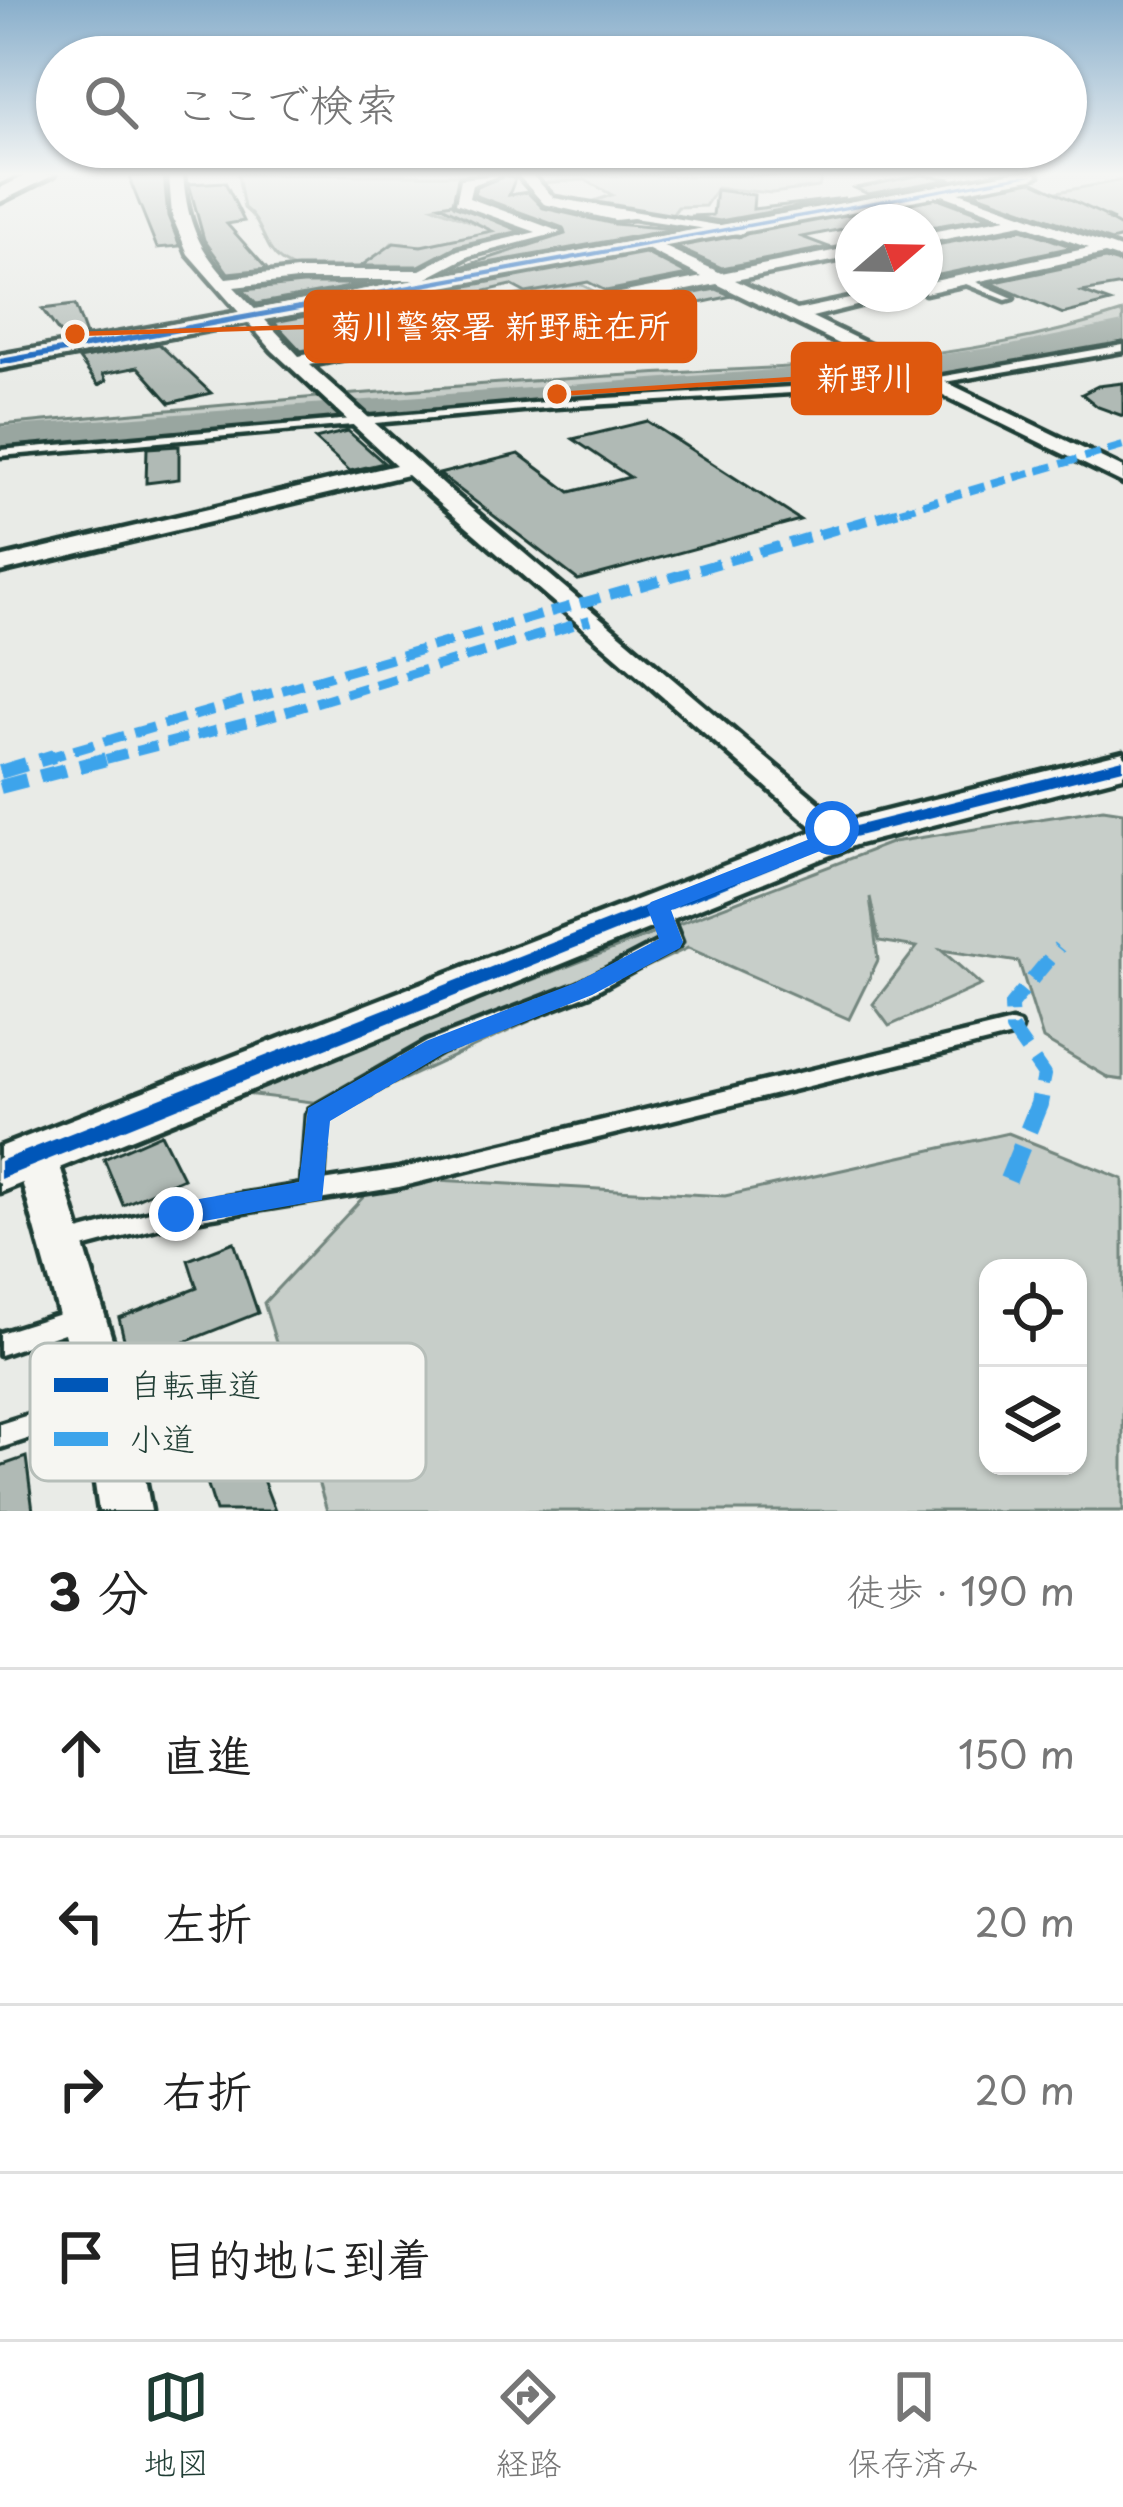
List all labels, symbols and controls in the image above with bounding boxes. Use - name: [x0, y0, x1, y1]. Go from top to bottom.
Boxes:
- search box: [36, 36, 1087, 168]
- text: ここで検索: [174, 68, 399, 136]
- icon: search: [78, 69, 144, 135]
- north arrow: [835, 204, 943, 312]
- callout: 菊川警察署 新野駐在所: [306, 292, 695, 361]
- text: 菊川警察署 新野駐在所: [330, 299, 670, 349]
- callout: 新野川: [793, 344, 940, 413]
- text: 新野川: [817, 351, 916, 401]
- route start: [805, 801, 859, 855]
- route end: [149, 1187, 203, 1241]
- map controls: [979, 1259, 1087, 1475]
- button: locate: [979, 1259, 1087, 1367]
- legend: [30, 1343, 426, 1481]
- text: 自転車道: [129, 1358, 261, 1408]
- button: layers: [979, 1367, 1087, 1475]
- text: 小道: [129, 1412, 195, 1462]
- text: 3 分: [48, 1551, 149, 1628]
- text: 徒歩 · 190 m: [846, 1560, 1075, 1619]
- text: 直進: [162, 1719, 252, 1787]
- icon: ahead: [48, 1720, 114, 1786]
- text: 150 m: [958, 1723, 1075, 1782]
- text: 左折: [162, 1887, 252, 1955]
- icon: left: [48, 1888, 114, 1954]
- text: 20 m: [974, 1891, 1075, 1950]
- text: 右折: [162, 2055, 252, 2123]
- icon: right: [48, 2056, 114, 2122]
- text: 20 m: [974, 2059, 1075, 2118]
- text: 目的地に到着: [162, 2223, 432, 2291]
- icon: arrive: [48, 2224, 114, 2290]
- tab: 地図: [143, 2364, 209, 2486]
- tab: 経路: [495, 2364, 561, 2486]
- tab: 保存済み: [848, 2364, 980, 2486]

